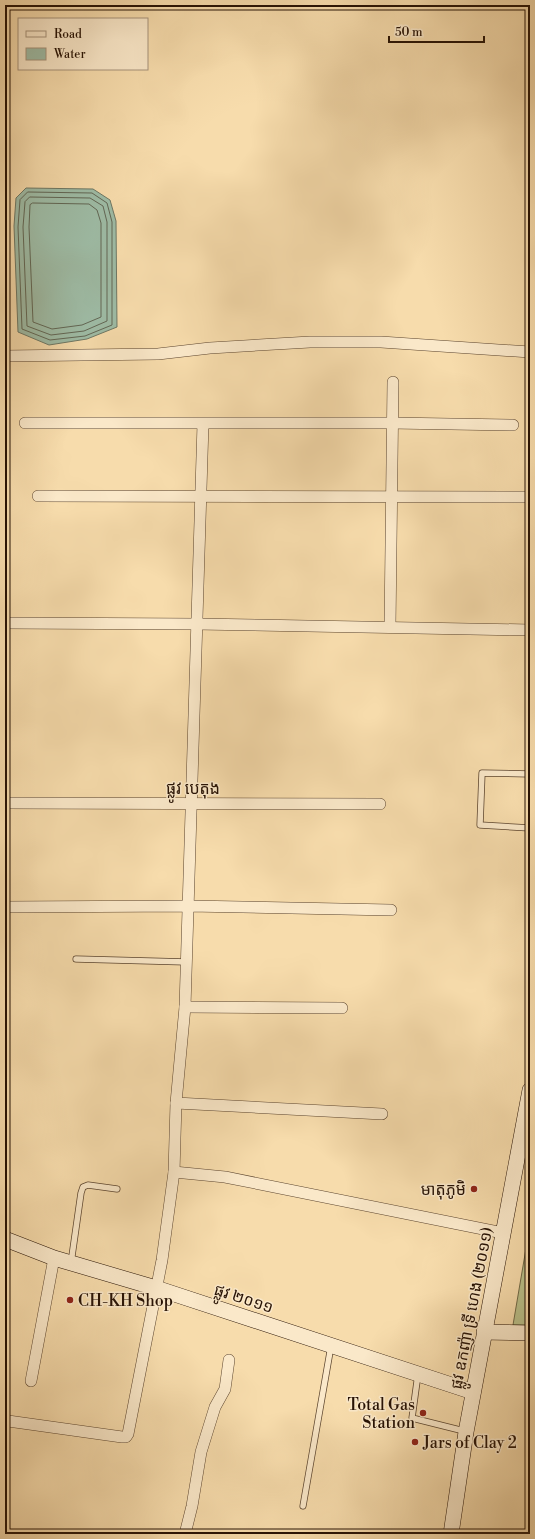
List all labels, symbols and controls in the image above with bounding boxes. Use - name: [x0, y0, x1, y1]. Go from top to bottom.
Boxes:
- legend: [18, 18, 148, 70]
- scale bar: [389, 18, 484, 44]
- text: 50 m: [395, 25, 423, 40]
- text: Road: [54, 27, 82, 42]
- text: Water: [53, 47, 86, 62]
- street label: ផ្លូវ បេតុង: [166, 779, 220, 803]
- place label: មាតុភូមិ: [421, 1180, 466, 1200]
- marker: មាតុភូមិ: [469, 1184, 479, 1194]
- street label: ផ្លូវ ឧកញ៉ា ទ្រី ហេង (២០១១): [446, 1225, 501, 1392]
- street label: ផ្លូវ ២០១១: [210, 1280, 276, 1321]
- place label: CH-KH Shop: [78, 1291, 173, 1311]
- marker: CH-KH Shop: [65, 1295, 75, 1305]
- place label: Total Gas Station: [347, 1395, 415, 1433]
- marker: Total Gas Station: [418, 1408, 428, 1418]
- place label: Jars of Clay 2: [422, 1433, 517, 1453]
- marker: Jars of Clay 2: [410, 1437, 420, 1447]

